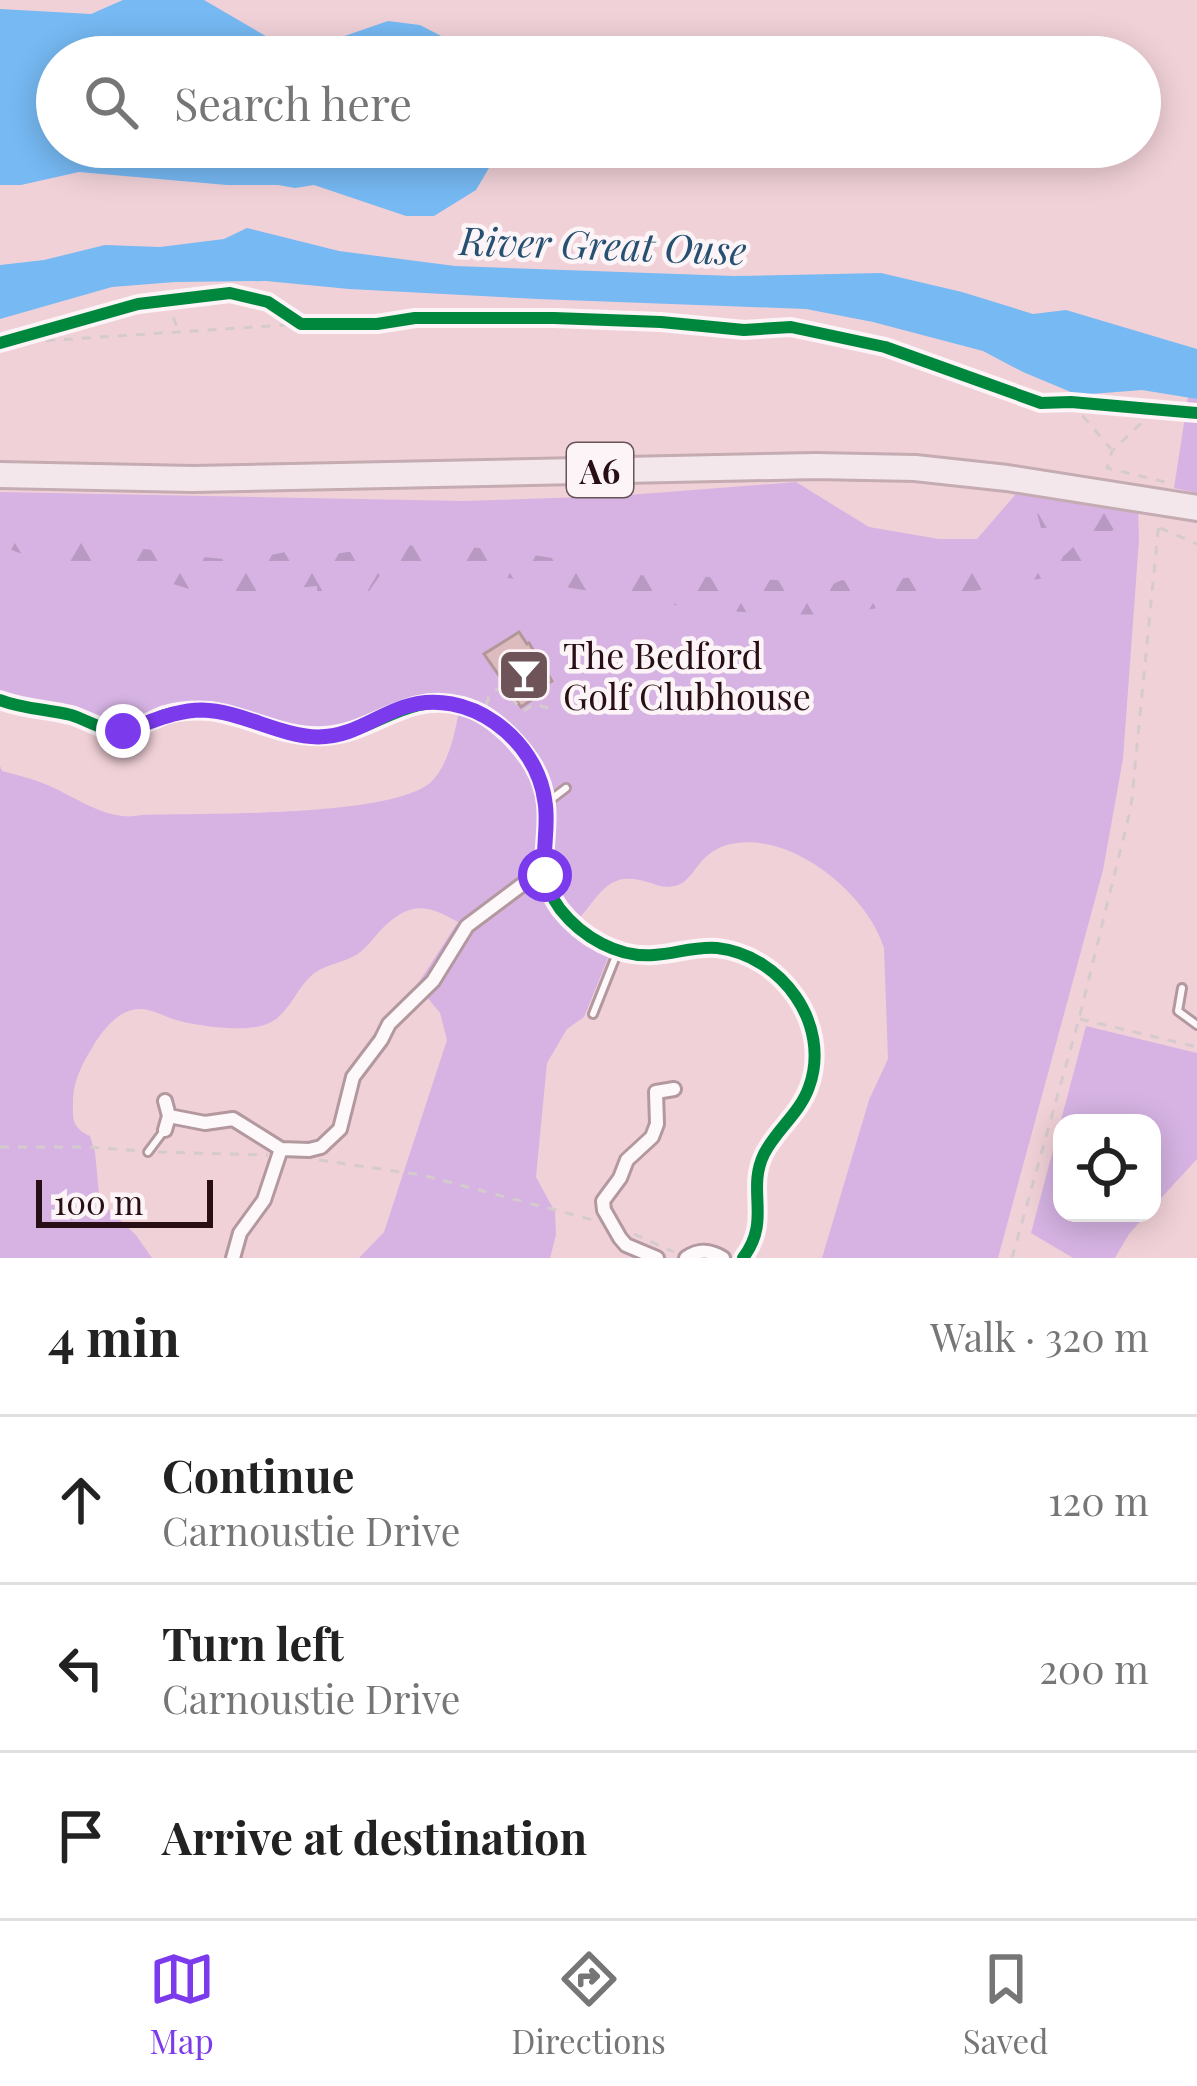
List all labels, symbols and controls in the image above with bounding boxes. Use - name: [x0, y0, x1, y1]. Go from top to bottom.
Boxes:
- search box: [36, 36, 1161, 168]
- icon: search: [78, 69, 144, 135]
- text: Search here: [174, 72, 412, 132]
- water label: River Great Ouse: [457, 213, 748, 275]
- road number: A6: [567, 443, 633, 497]
- place label: The Bedford Golf Clubhouse: [563, 630, 811, 719]
- bar icon: The Bedford Golf Clubhouse: [496, 647, 552, 703]
- route end: [96, 704, 150, 758]
- route start: [518, 848, 572, 902]
- map controls: [1053, 1114, 1161, 1222]
- button: locate: [1053, 1114, 1161, 1222]
- scale bar: [36, 1174, 213, 1227]
- text: 100 m: [54, 1179, 143, 1223]
- text: 4 min: [48, 1302, 180, 1370]
- text: Walk · 320 m: [930, 1310, 1149, 1362]
- text: Continue: [162, 1444, 354, 1504]
- icon: ahead: [48, 1467, 114, 1533]
- text: 120 m: [1048, 1474, 1149, 1526]
- text: Carnoustie Drive: [162, 1504, 460, 1556]
- text: Turn left: [162, 1612, 344, 1672]
- icon: left: [48, 1635, 114, 1701]
- text: 200 m: [1039, 1642, 1149, 1694]
- text: Carnoustie Drive: [162, 1672, 460, 1724]
- icon: arrive: [48, 1803, 114, 1869]
- text: Arrive at destination: [162, 1806, 587, 1866]
- tab: Map: [149, 1946, 215, 2062]
- tab: Directions: [512, 1946, 666, 2062]
- tab: Saved: [963, 1946, 1049, 2062]

